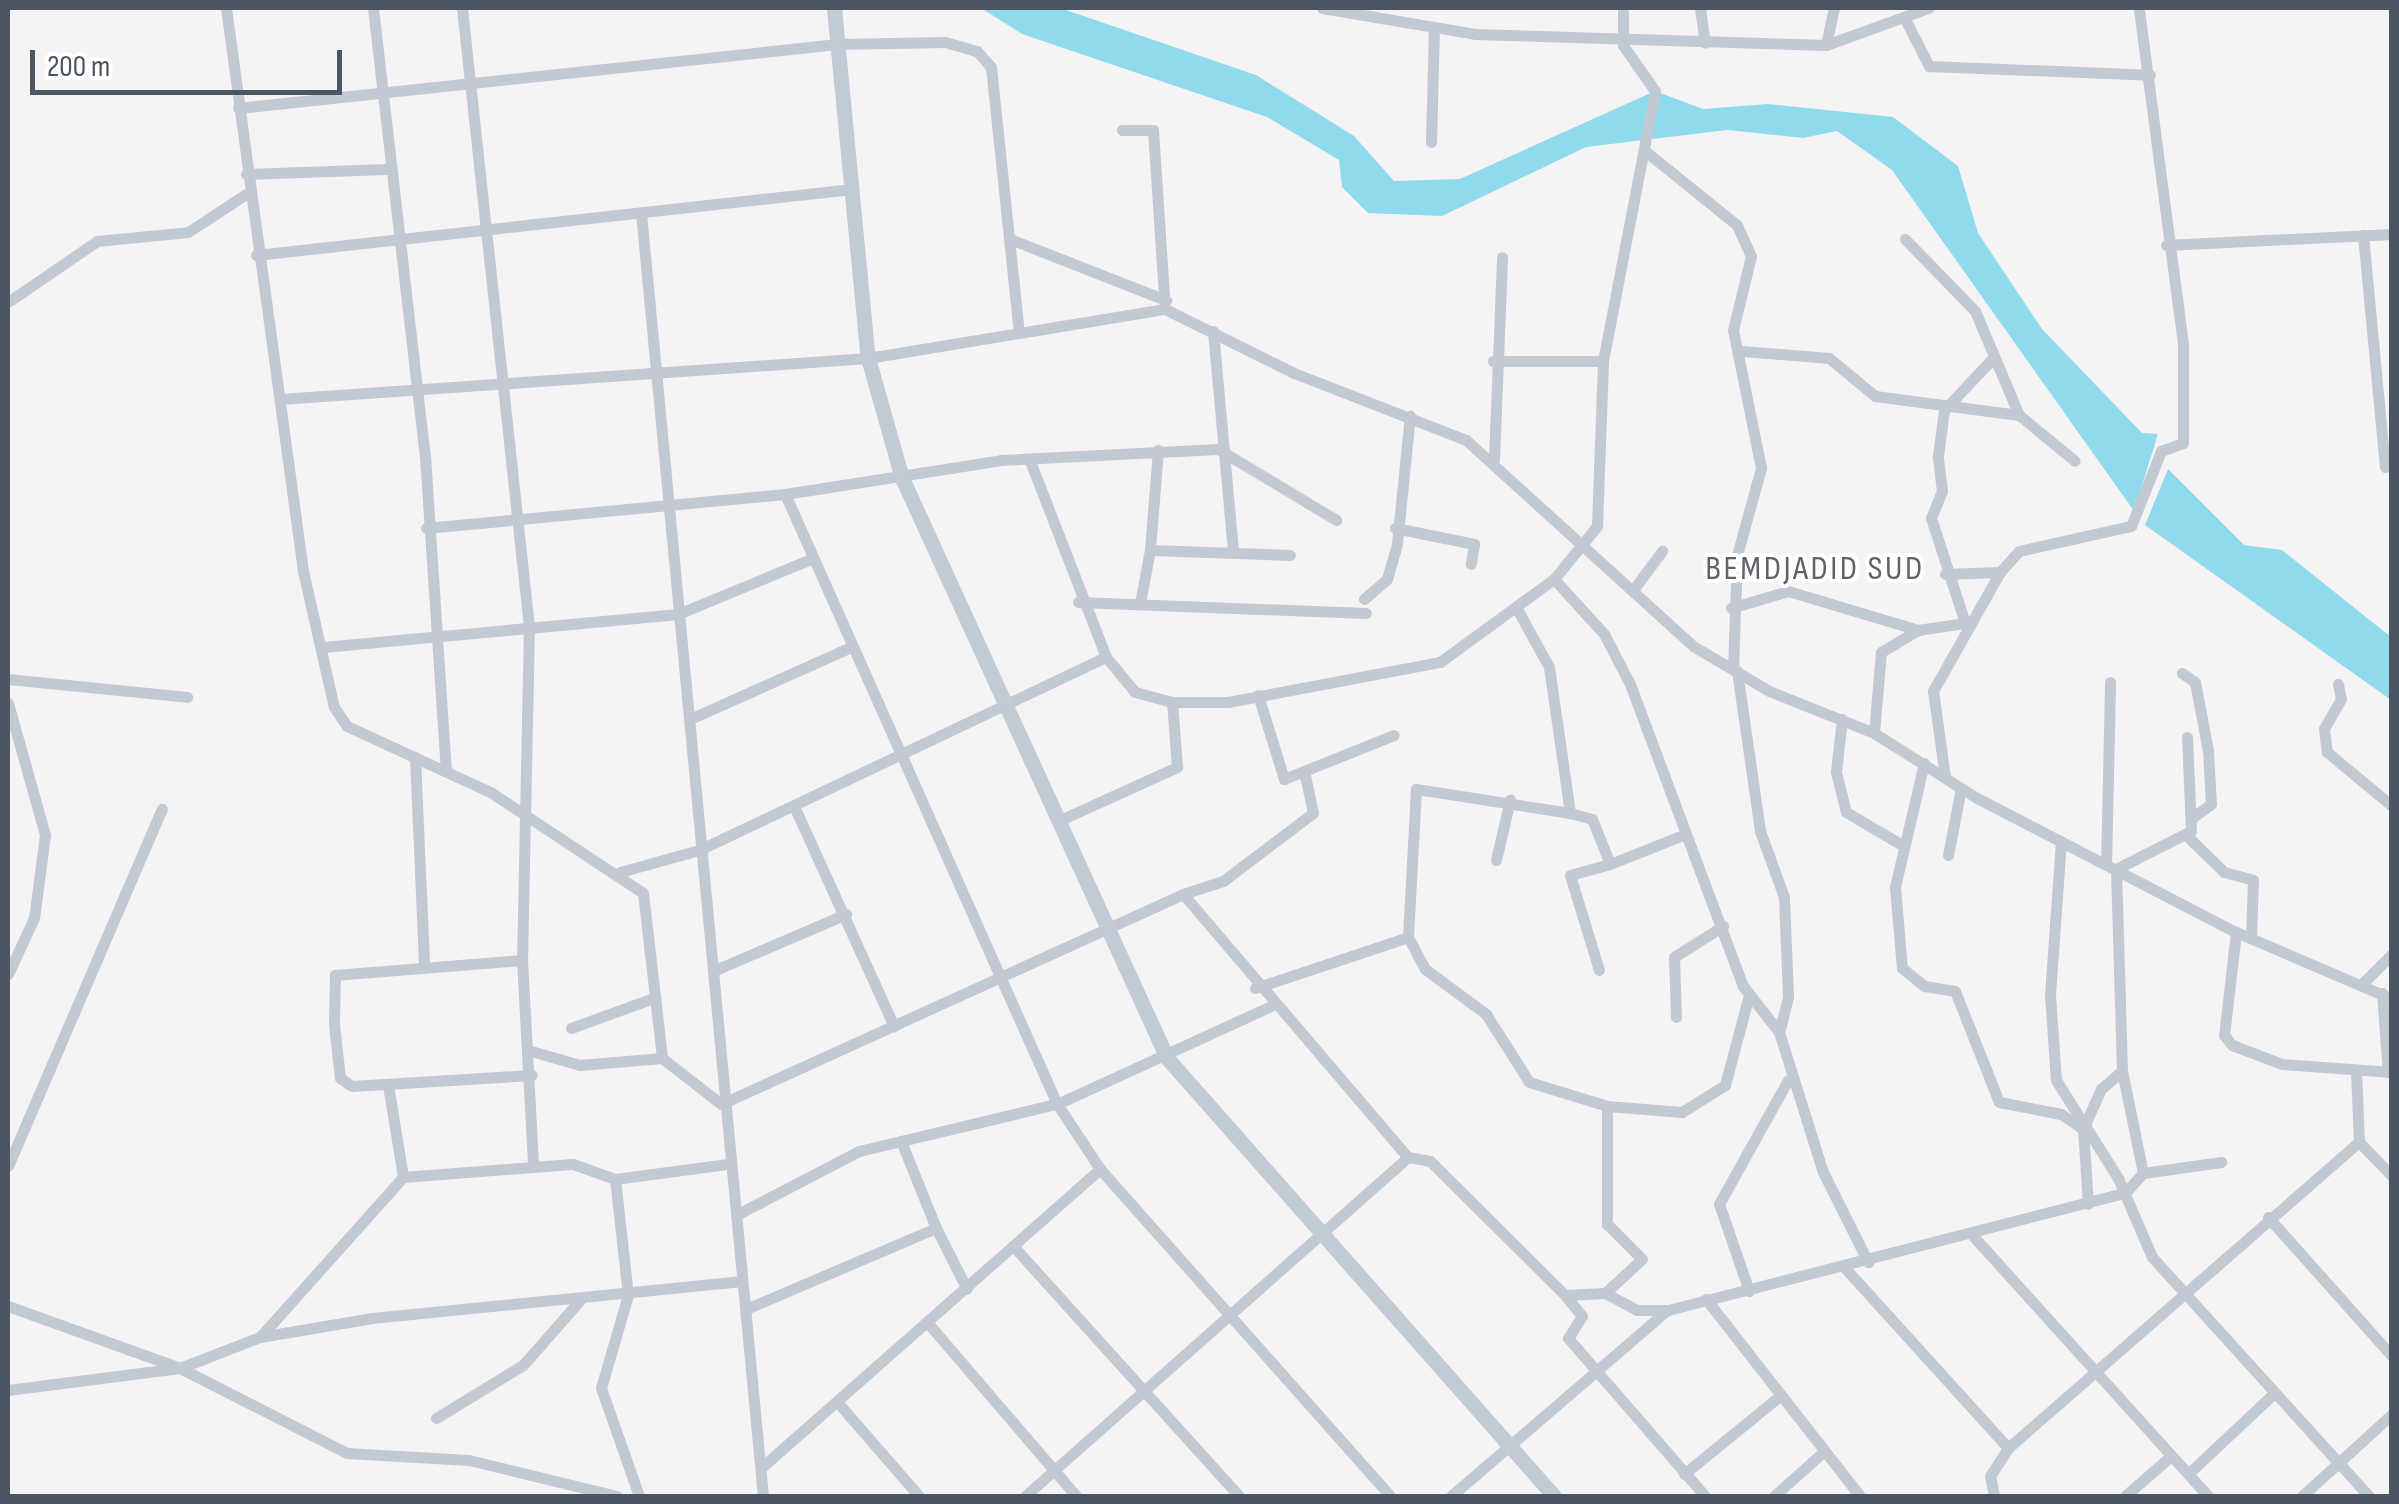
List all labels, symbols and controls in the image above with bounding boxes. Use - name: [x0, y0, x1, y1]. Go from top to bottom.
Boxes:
- scale bar: [35, 30, 348, 92]
- text: 200 m: [47, 49, 110, 85]
- district label: BEMDJADID SUD: [1705, 548, 1925, 590]

